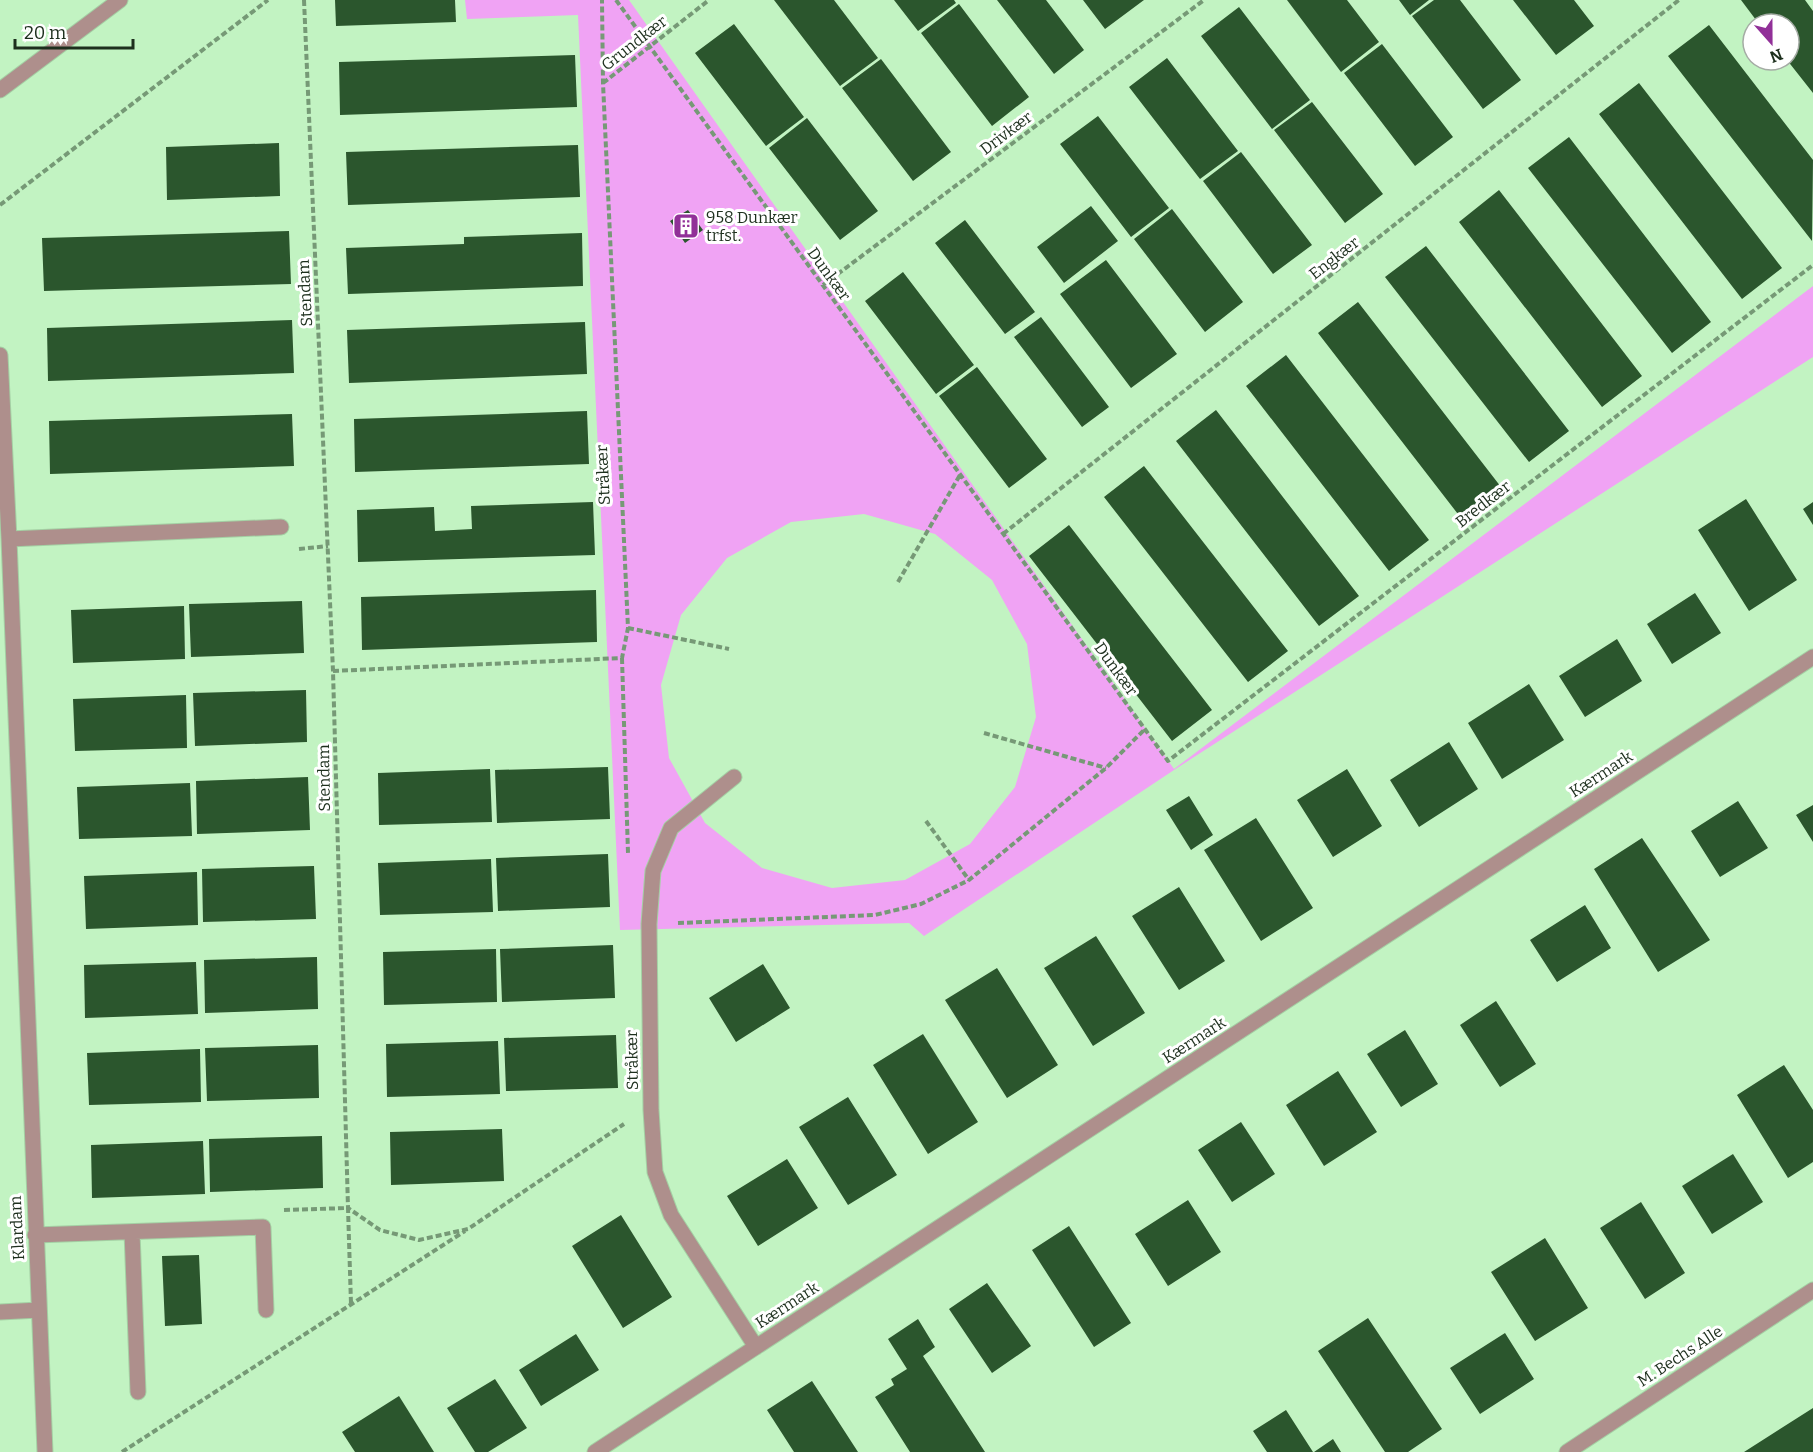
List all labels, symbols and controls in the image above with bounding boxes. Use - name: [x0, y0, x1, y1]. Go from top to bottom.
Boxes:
- scale bar: [15, 12, 134, 50]
- street label: Grundkær: [597, 12, 671, 74]
- north arrow: [1741, 12, 1801, 72]
- text: 20 m: [24, 22, 66, 44]
- text: N: [1767, 44, 1785, 67]
- street label: Drivkær: [976, 107, 1036, 159]
- place label: 958 Dunkær trfst.: [706, 208, 798, 245]
- building icon: 958 Dunkær trfst.: [671, 211, 701, 241]
- street label: Engkær: [1305, 233, 1363, 283]
- street label: Dunkær: [803, 244, 855, 304]
- street label: Stendam: [294, 259, 316, 327]
- street label: Stråkær: [592, 444, 614, 506]
- street label: Bredkær: [1452, 477, 1514, 531]
- street label: Dunkær: [1090, 639, 1142, 699]
- street label: Stendam: [314, 744, 334, 812]
- street label: Kærmark: [1566, 747, 1636, 801]
- street label: Kærmark: [1159, 1013, 1229, 1067]
- street label: Stråkær: [622, 1030, 642, 1090]
- street label: Klardam: [6, 1195, 28, 1261]
- street label: Kærmark: [752, 1278, 822, 1332]
- street label: M. Bechs Alle: [1634, 1321, 1726, 1391]

